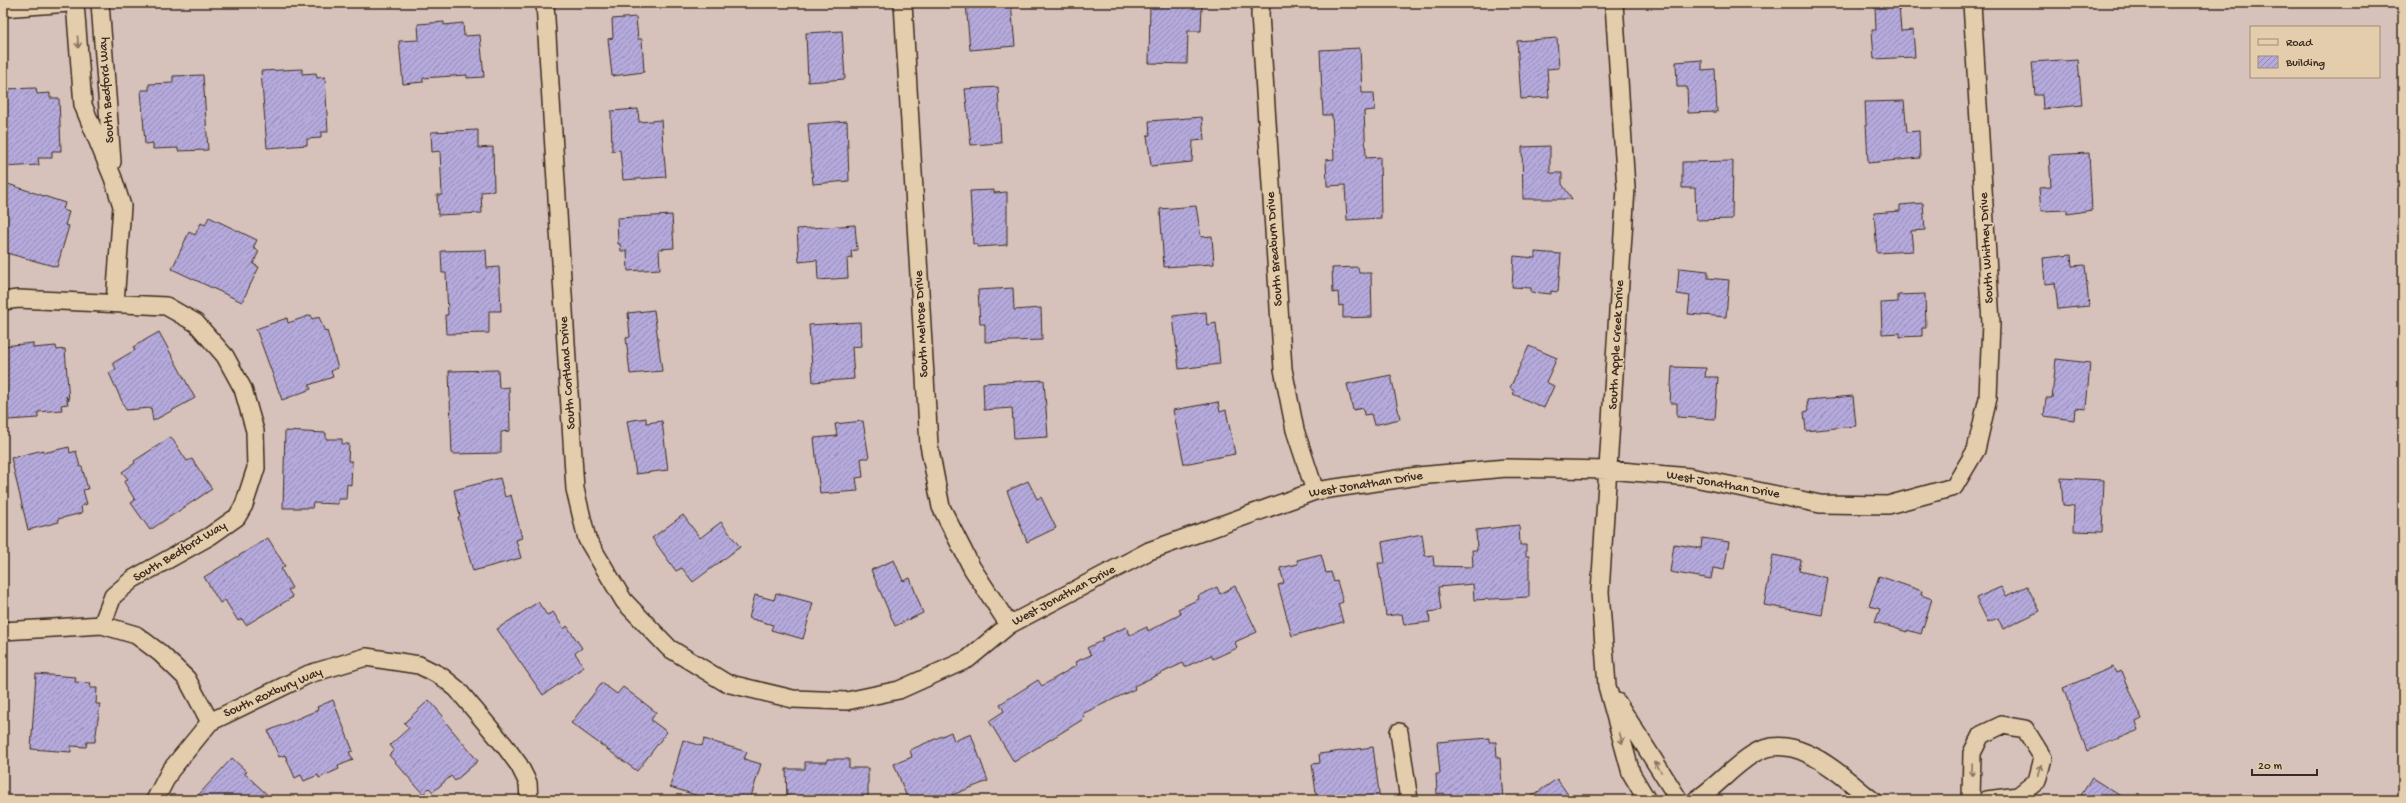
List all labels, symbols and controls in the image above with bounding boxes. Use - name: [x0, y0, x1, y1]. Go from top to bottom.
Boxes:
- legend: [2250, 26, 2380, 78]
- one-way arrow: [75, 35, 82, 48]
- street label: South Bedford Way: [96, 36, 118, 143]
- text: Road: [2286, 37, 2313, 51]
- text: Building: [2285, 57, 2325, 71]
- street label: South Breaburn Drive: [1264, 191, 1286, 307]
- street label: South Whitney Drive: [1977, 192, 1997, 304]
- street label: South Melrose Drive: [912, 270, 932, 378]
- street label: South Apple Creek Drive: [1606, 280, 1628, 410]
- street label: South Cortland Drive: [557, 316, 579, 430]
- street label: West Jonathan Drive: [1665, 468, 1781, 502]
- street label: West Jonathan Drive: [1308, 469, 1424, 501]
- street label: South Bedford Way: [131, 518, 230, 586]
- street label: West Jonathan Drive: [1010, 562, 1119, 630]
- street label: South Roxbury Way: [221, 664, 325, 721]
- one-way arrow: [1618, 731, 1625, 744]
- scale bar: [2252, 751, 2317, 777]
- text: 20 m: [2258, 760, 2283, 774]
- one-way arrow: [1654, 762, 1662, 773]
- one-way arrow: [1968, 763, 1976, 776]
- one-way arrow: [2037, 764, 2044, 777]

